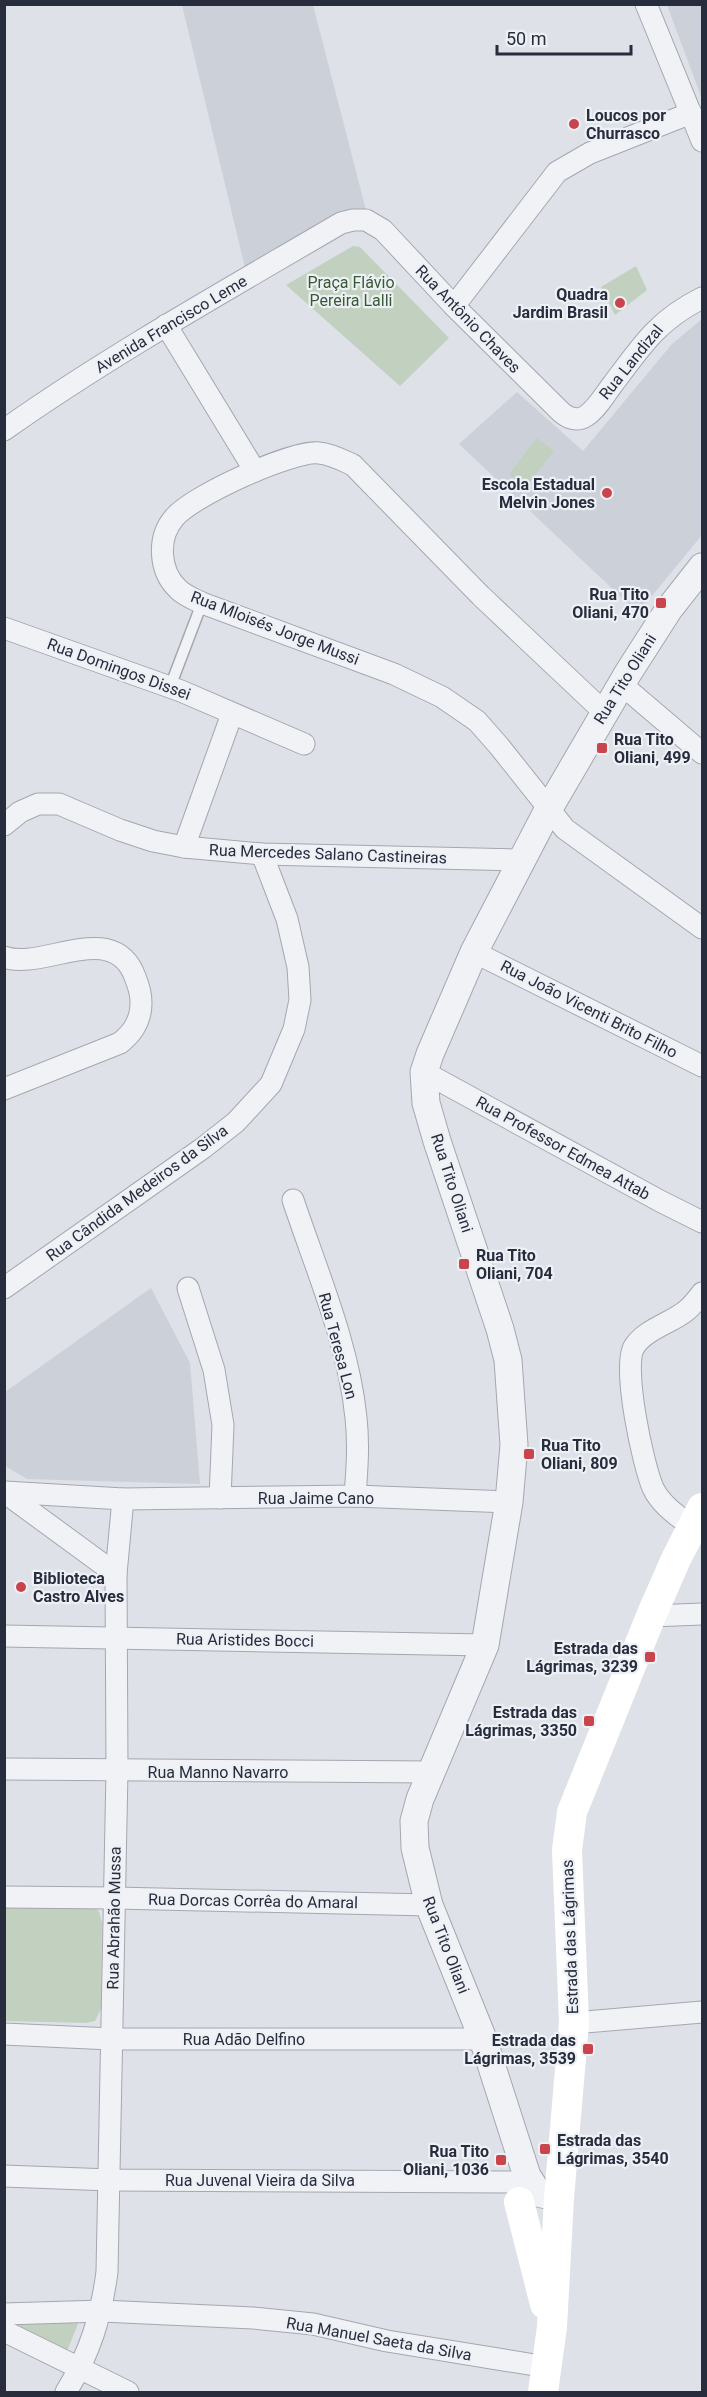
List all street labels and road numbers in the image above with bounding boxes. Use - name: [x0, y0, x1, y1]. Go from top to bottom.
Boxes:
- street label: Rua Antônio Chaves: [412, 261, 524, 377]
- street label: Avenida Francisco Leme: [92, 271, 250, 377]
- street label: Rua Landizal: [595, 321, 667, 403]
- street label: Rua Mloisés Jorge Mussi: [188, 587, 362, 669]
- street label: Rua Tito Oliani: [590, 630, 660, 728]
- street label: Rua Domingos Dissei: [45, 634, 193, 704]
- street label: Rua Mercedes Salano Castineiras: [209, 840, 447, 868]
- street label: Rua João Vicenti Brito Filho: [497, 956, 681, 1062]
- street label: Rua Professor Edmea Attab: [473, 1092, 653, 1204]
- street label: Rua Cândida Medeiros da Silva: [43, 1121, 231, 1265]
- street label: Rua Tito Oliani: [427, 1131, 477, 1235]
- street label: Rua Teresa Lon: [315, 1291, 361, 1401]
- street label: Rua Jaime Cano: [258, 1489, 374, 1508]
- street label: Rua Aristides Bocci: [176, 1629, 314, 1651]
- street label: Rua Manno Navarro: [148, 1763, 288, 1782]
- street label: Rua Abrahão Mussa: [103, 1846, 125, 1990]
- street label: Estrada das Lágrimas: [558, 1859, 582, 2015]
- street label: Rua Dorcas Corrêa do Amaral: [148, 1890, 358, 1912]
- street label: Rua Tito Oliani: [419, 1894, 473, 1996]
- street label: Rua Adão Delfino: [183, 2030, 305, 2049]
- street label: Rua Juvenal Vieira da Silva: [165, 2171, 355, 2190]
- street label: Rua Manuel Saeta da Silva: [285, 2313, 473, 2365]

